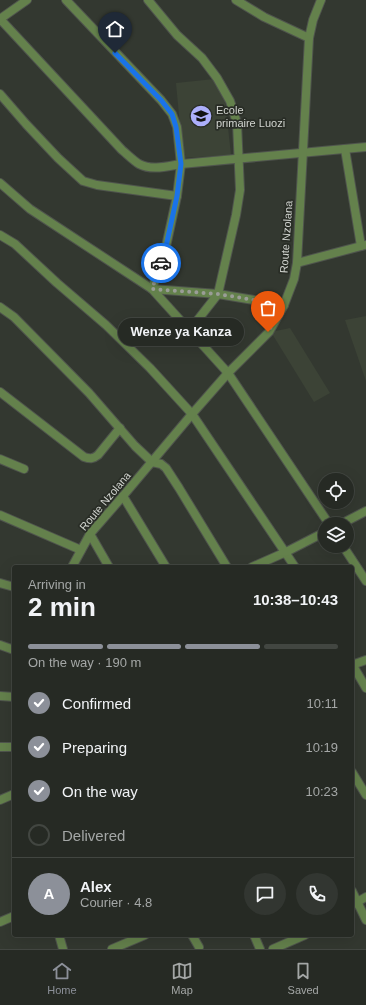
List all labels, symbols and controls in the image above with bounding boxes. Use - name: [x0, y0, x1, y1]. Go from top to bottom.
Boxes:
- pin: [98, 12, 132, 53]
- icon: home: [104, 18, 126, 40]
- school or university icon: Ecole primaire Luozi: [188, 103, 214, 129]
- place label: Ecole primaire Luozi: [216, 104, 285, 129]
- street label: Route Nzolana: [277, 199, 295, 274]
- courier: [141, 243, 181, 283]
- icon: car: [150, 252, 172, 274]
- pin: [251, 291, 285, 332]
- icon: bag: [257, 297, 279, 319]
- callout: Wenze ya Kanza: [118, 318, 244, 346]
- text: Wenze ya Kanza: [131, 324, 231, 339]
- street label: Route Nzolana: [77, 469, 134, 533]
- map controls: [318, 473, 354, 553]
- button: locate: [318, 473, 354, 509]
- button: layers: [318, 517, 354, 553]
- text: Arriving in: [28, 577, 86, 592]
- text: 10:38–10:43: [253, 591, 338, 608]
- text: 2 min: [28, 592, 96, 622]
- text: On the way · 190 m: [28, 655, 141, 670]
- icon: check: [28, 692, 50, 714]
- text: Confirmed: [62, 695, 131, 712]
- text: 10:11: [306, 696, 338, 711]
- icon: check: [28, 736, 50, 758]
- text: Preparing: [62, 739, 127, 756]
- text: 10:19: [305, 740, 338, 755]
- icon: check: [28, 780, 50, 802]
- text: On the way: [62, 783, 138, 800]
- text: 10:23: [305, 784, 338, 799]
- text: Delivered: [62, 827, 125, 844]
- button: chat: [244, 873, 286, 915]
- button: phone: [296, 873, 338, 915]
- text: Alex: [80, 878, 112, 895]
- text: A: [44, 885, 54, 902]
- text: Courier · 4.8: [80, 895, 152, 910]
- tab: Home: [47, 960, 77, 996]
- tab: Map: [171, 960, 193, 996]
- tab: Saved: [288, 960, 319, 996]

